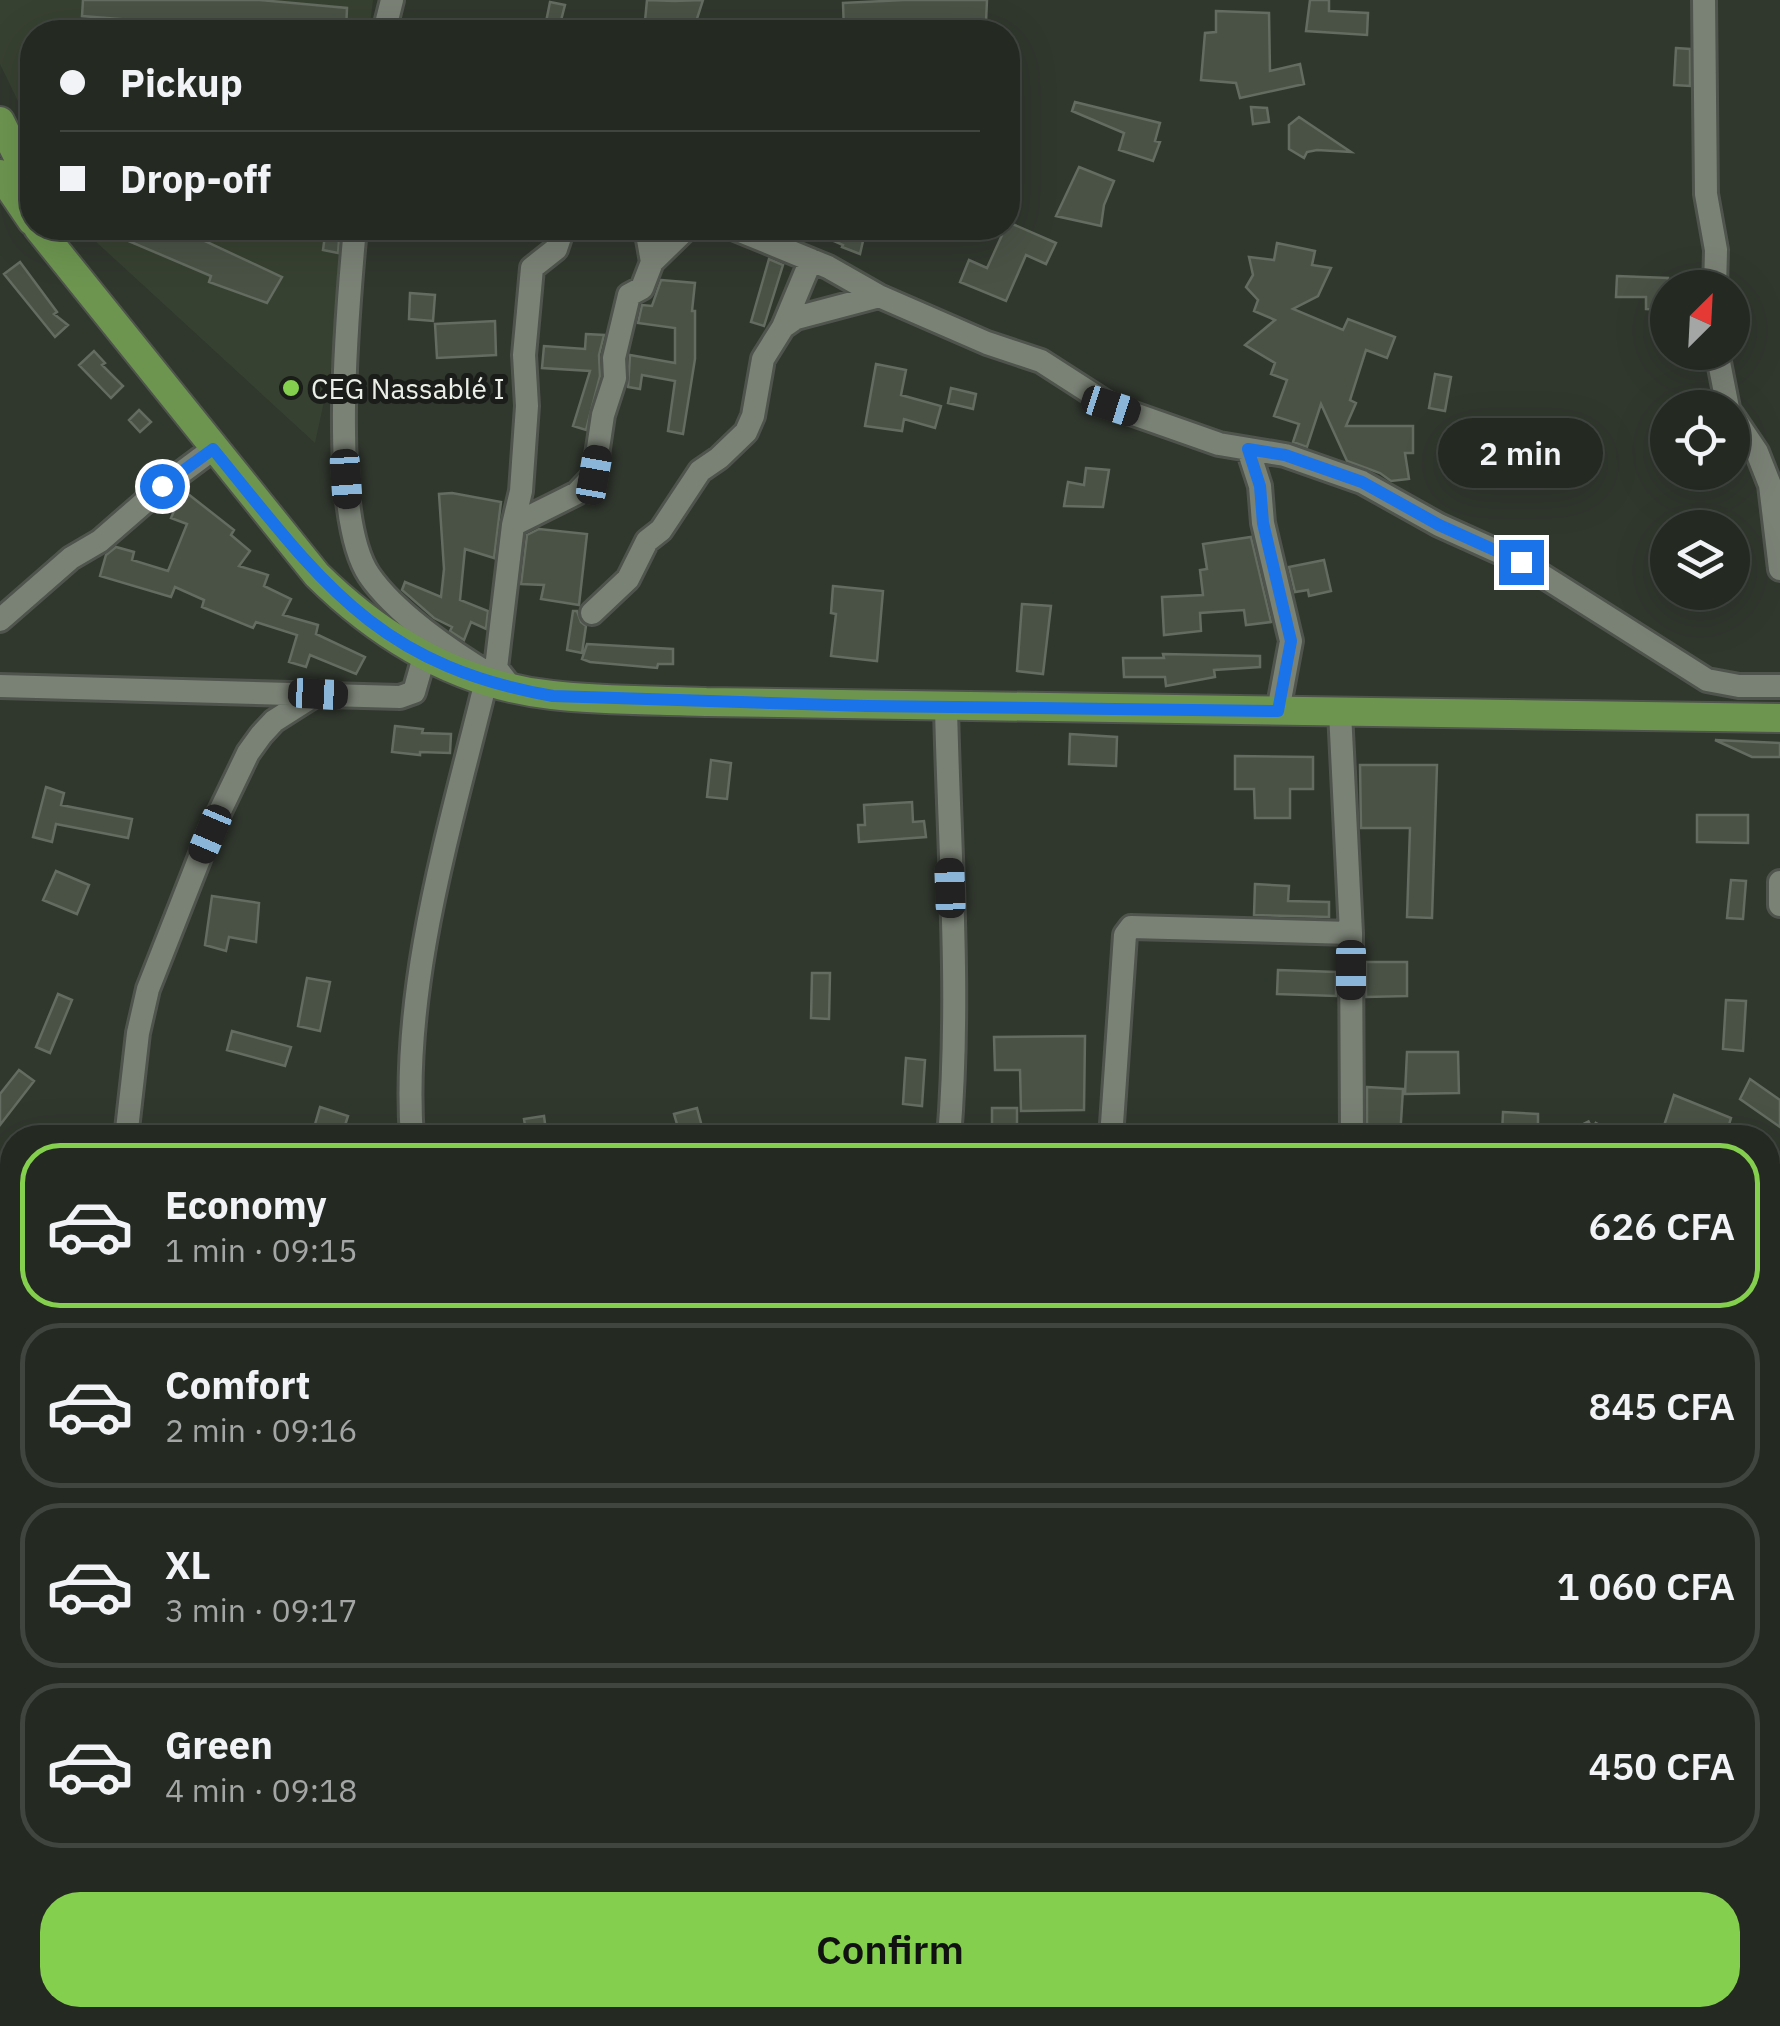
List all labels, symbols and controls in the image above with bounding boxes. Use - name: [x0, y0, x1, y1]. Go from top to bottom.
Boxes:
- text: Pickup: [120, 58, 243, 107]
- text: Drop-off: [120, 154, 271, 203]
- north arrow: [1650, 270, 1750, 370]
- map controls: [1650, 270, 1750, 610]
- place label: CEG Nassablé I: [311, 370, 505, 407]
- marker: CEG Nassablé I: [280, 377, 302, 399]
- car: [1078, 382, 1144, 430]
- button: locate: [1650, 390, 1750, 490]
- callout: 2 min: [1438, 417, 1604, 487]
- text: 2 min: [1479, 432, 1562, 474]
- car: [574, 443, 614, 507]
- car: [329, 448, 363, 510]
- route start: [140, 464, 185, 509]
- button: layers: [1650, 510, 1750, 610]
- route end: [1499, 540, 1544, 585]
- car: [287, 677, 349, 711]
- car: [184, 801, 236, 867]
- car: [934, 857, 966, 919]
- car: [1336, 940, 1366, 1000]
- text: Economy: [165, 1180, 327, 1229]
- icon: car: [45, 1181, 135, 1271]
- text: 626 CFA: [1589, 1201, 1735, 1250]
- text: 1 min · 09:15: [165, 1229, 358, 1271]
- text: Comfort: [165, 1360, 310, 1409]
- icon: car: [45, 1361, 135, 1451]
- text: 845 CFA: [1589, 1381, 1735, 1430]
- text: 2 min · 09:16: [165, 1409, 358, 1451]
- text: XL: [165, 1540, 211, 1589]
- icon: car: [45, 1541, 135, 1631]
- text: 1 060 CFA: [1557, 1561, 1735, 1610]
- text: 3 min · 09:17: [165, 1589, 358, 1631]
- text: Green: [165, 1720, 273, 1769]
- icon: car: [45, 1721, 135, 1811]
- text: 450 CFA: [1589, 1741, 1735, 1790]
- text: 4 min · 09:18: [165, 1769, 358, 1811]
- button: Confirm: [40, 1892, 1740, 2007]

